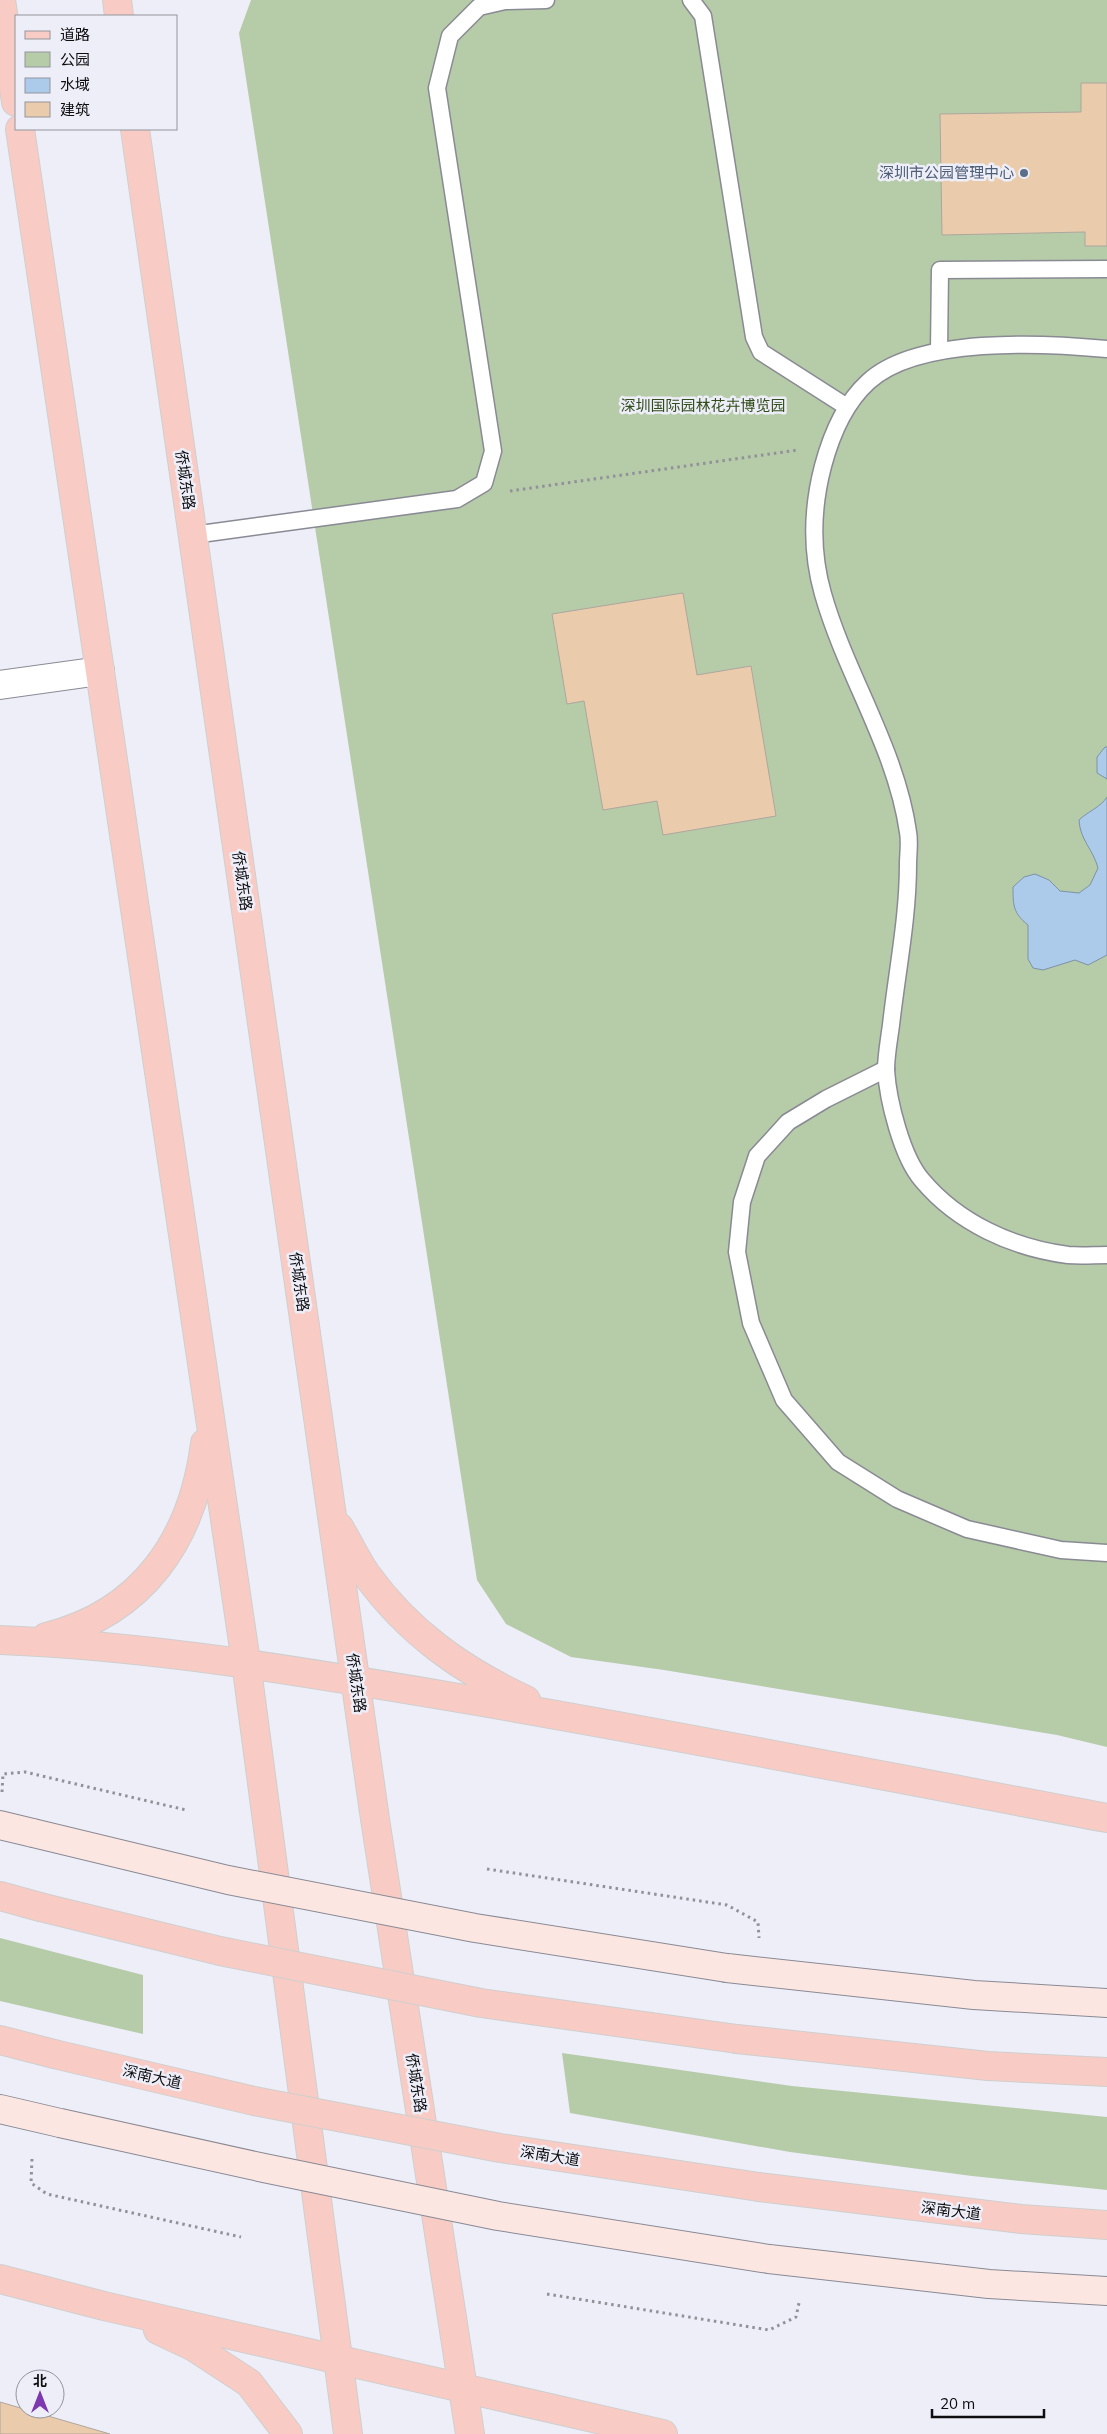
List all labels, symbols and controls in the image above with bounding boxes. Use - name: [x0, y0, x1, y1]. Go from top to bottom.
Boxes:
- legend: [15, 15, 178, 130]
- text: 道路: [60, 25, 90, 44]
- text: 公园: [60, 50, 90, 69]
- text: 水域: [60, 75, 90, 94]
- text: 建筑: [60, 100, 90, 119]
- place label: 深圳市公园管理中心: [879, 163, 1014, 182]
- marker: 深圳市公园管理中心: [1018, 167, 1030, 179]
- park label: 深圳国际园林花卉博览园: [620, 396, 786, 415]
- street label: 侨城东路: [172, 449, 199, 511]
- street label: 侨城东路: [229, 850, 256, 912]
- street label: 侨城东路: [286, 1251, 313, 1313]
- street label: 侨城东路: [343, 1652, 370, 1714]
- street label: 侨城东路: [402, 2052, 431, 2114]
- street label: 深南大道: [121, 2061, 183, 2093]
- street label: 深南大道: [519, 2141, 581, 2170]
- street label: 深南大道: [920, 2197, 982, 2224]
- north arrow: [15, 2369, 65, 2419]
- text: 北: [33, 2372, 47, 2390]
- scale bar: [932, 2386, 1044, 2418]
- text: 20 m: [940, 2394, 975, 2413]

